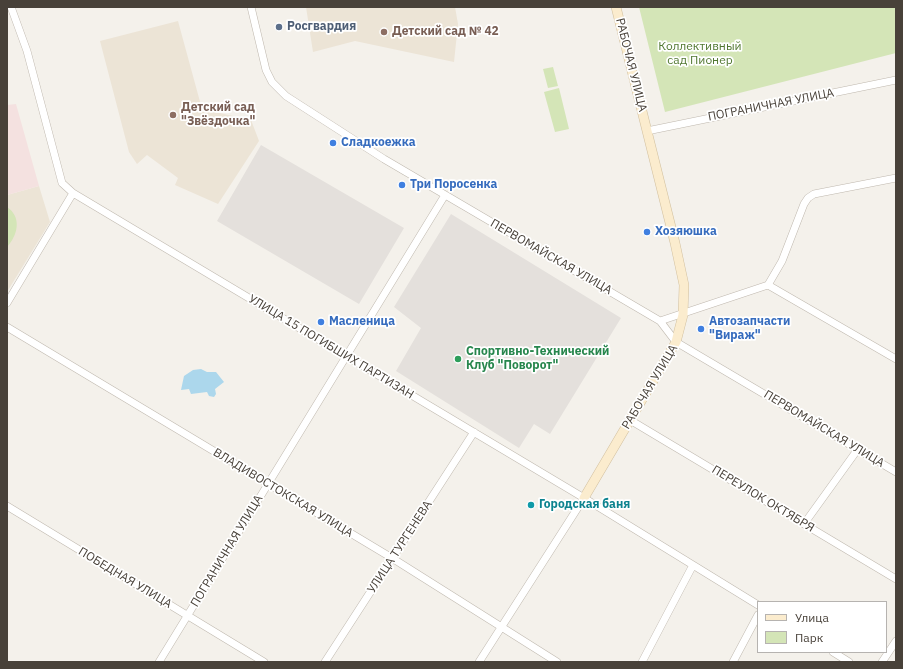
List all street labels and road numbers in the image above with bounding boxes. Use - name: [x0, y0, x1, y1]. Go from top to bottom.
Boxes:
- street label: РАБОЧАЯ УЛИЦА: [612, 17, 650, 113]
- street label: ПОГРАНИЧНАЯ УЛИЦА: [707, 86, 835, 124]
- street label: ПЕРВОМАЙСКАЯ УЛИЦА: [488, 216, 614, 298]
- street label: УЛИЦА 15 ПОГИБШИХ ПАРТИЗАН: [246, 292, 416, 402]
- street label: РАБОЧАЯ УЛИЦА: [619, 342, 681, 432]
- street label: ПЕРВОМАЙСКАЯ УЛИЦА: [761, 387, 887, 471]
- street label: ВЛАДИВОСТОКСКАЯ УЛИЦА: [210, 445, 356, 541]
- street label: ПЕРЕУЛОК ОКТЯБРЯ: [709, 463, 817, 535]
- street label: ПОГРАНИЧНАЯ УЛИЦА: [188, 492, 266, 610]
- street label: УЛИЦА ТУРГЕНЕВА: [365, 498, 435, 596]
- street label: ПОБЕДНАЯ УЛИЦА: [76, 544, 174, 612]

